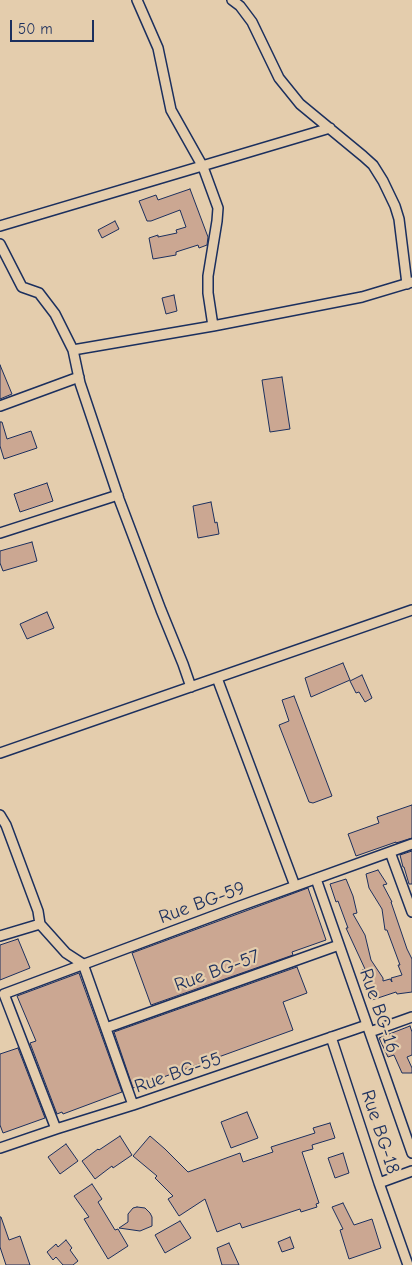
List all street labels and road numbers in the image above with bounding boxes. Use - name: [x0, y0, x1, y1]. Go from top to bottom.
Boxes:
- street label: Rue BG-59: [156, 877, 248, 929]
- street label: Rue BG-57: [171, 945, 263, 997]
- street label: Rue BG-16: [354, 966, 404, 1056]
- street label: Rue BG-55: [131, 1047, 225, 1099]
- street label: Rue BG-18: [356, 1087, 404, 1177]

